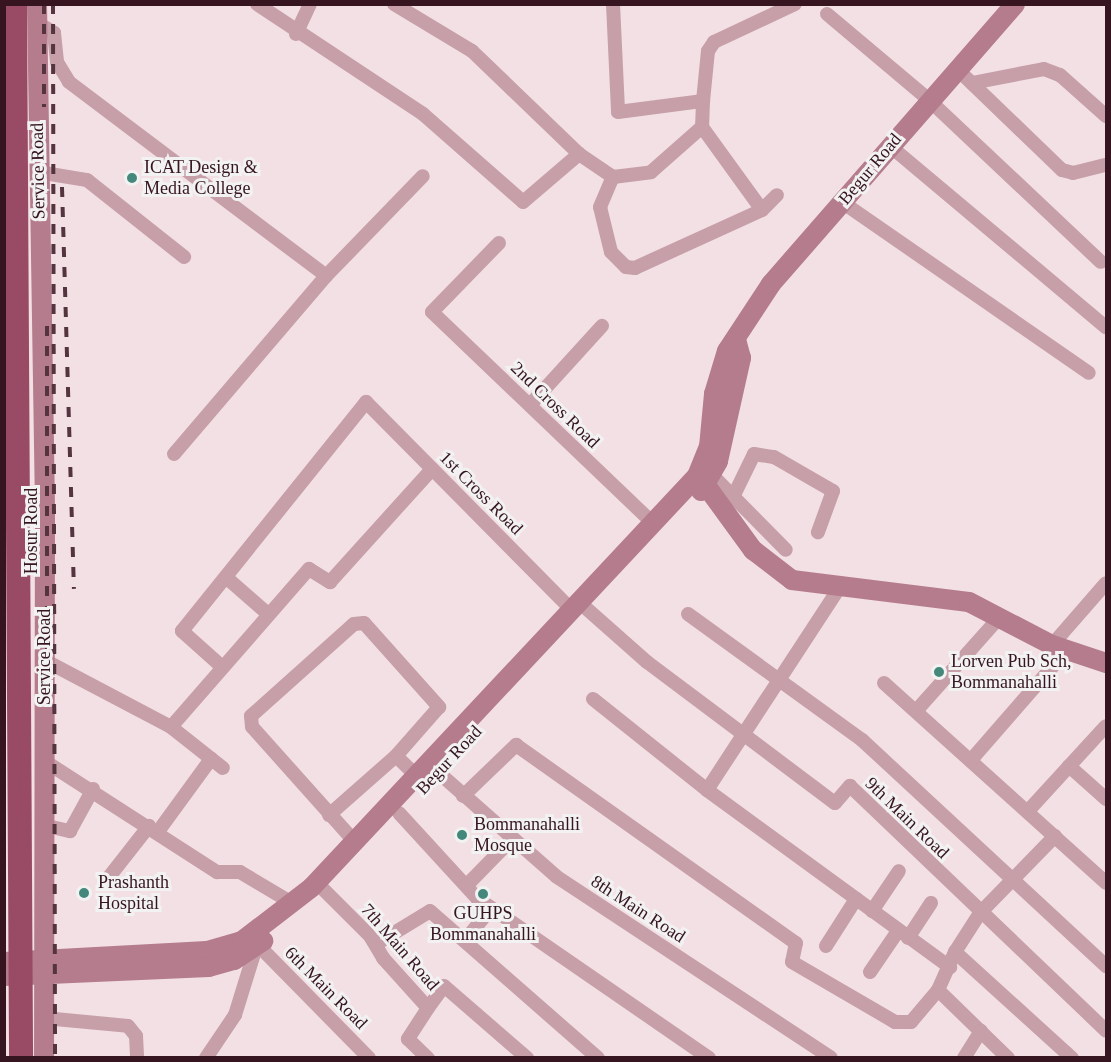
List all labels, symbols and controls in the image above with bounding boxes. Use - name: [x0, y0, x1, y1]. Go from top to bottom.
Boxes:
- street label: Service Road: [26, 123, 50, 219]
- street label: Begur Road: [834, 129, 906, 209]
- place label: ICAT Design & Media College: [144, 157, 258, 200]
- marker: ICAT Design & Media College: [125, 171, 139, 185]
- street label: 2nd Cross Road: [506, 357, 604, 453]
- street label: 1st Cross Road: [435, 447, 527, 539]
- street label: Hosur Road: [20, 488, 42, 574]
- street label: Service Road: [33, 609, 55, 705]
- place label: Lorven Pub Sch, Bommanahalli: [951, 651, 1071, 694]
- marker: Lorven Pub Sch, Bommanahalli: [932, 665, 946, 679]
- street label: Begur Road: [412, 721, 486, 799]
- street label: 9th Main Road: [861, 773, 953, 863]
- place label: Bommanahalli Mosque: [474, 814, 580, 856]
- marker: Bommanahalli Mosque: [455, 828, 469, 842]
- street label: 8th Main Road: [587, 871, 689, 947]
- place label: Prashanth Hospital: [98, 872, 169, 914]
- marker: Prashanth Hospital: [75, 884, 93, 902]
- marker: GUHPS Bommanahalli: [476, 887, 490, 901]
- street label: 7th Main Road: [356, 899, 444, 995]
- place label: GUHPS Bommanahalli: [430, 903, 536, 946]
- street label: 6th Main Road: [280, 942, 372, 1034]

